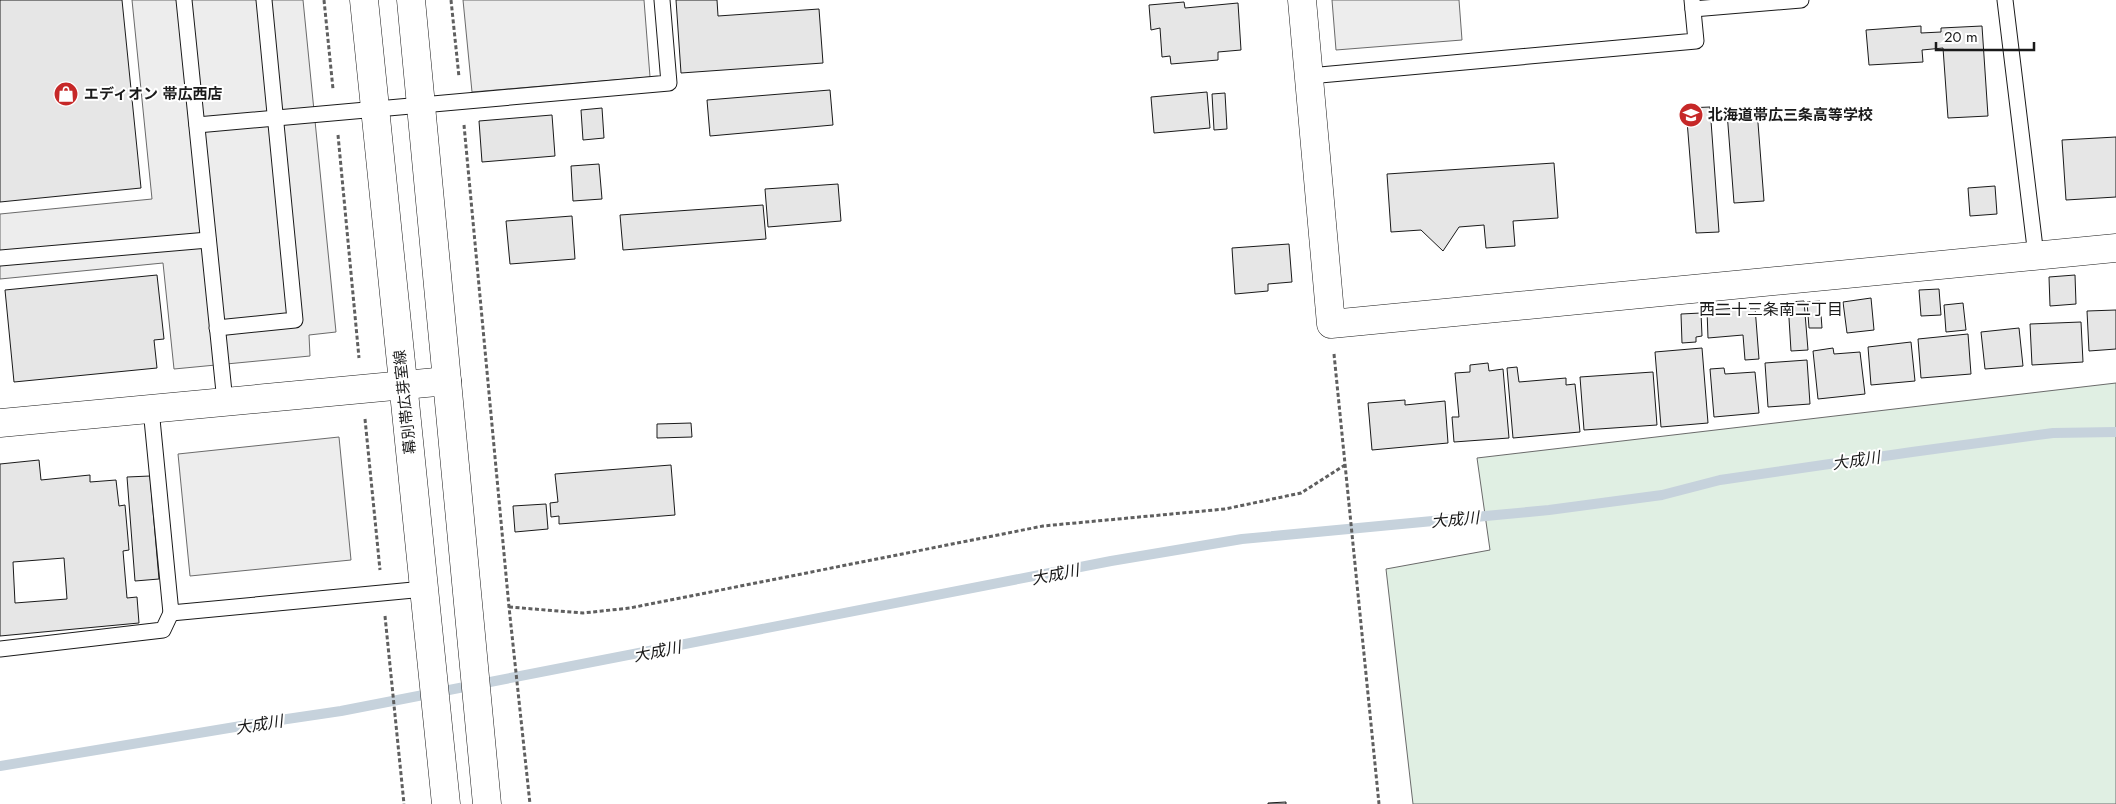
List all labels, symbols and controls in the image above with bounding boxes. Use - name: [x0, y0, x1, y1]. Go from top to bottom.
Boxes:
- scale bar: [1936, 20, 2034, 52]
- text: 20 m: [1944, 26, 1978, 48]
- shop icon: エディオン 帯広西店: [53, 81, 79, 107]
- place label: エディオン 帯広西店: [84, 83, 222, 105]
- school or university icon: 北海道帯広三条高等学校: [1678, 102, 1704, 128]
- place label: 北海道帯広三条高等学校: [1708, 104, 1873, 126]
- district label: 西二十三条南二丁目: [1699, 298, 1843, 321]
- street label: 幕別帯広芽室線: [389, 349, 421, 455]
- water label: 大成川: [1831, 445, 1883, 475]
- water label: 大成川: [1430, 506, 1482, 533]
- water label: 大成川: [1029, 558, 1083, 590]
- water label: 大成川: [631, 635, 685, 667]
- water label: 大成川: [234, 709, 287, 740]

